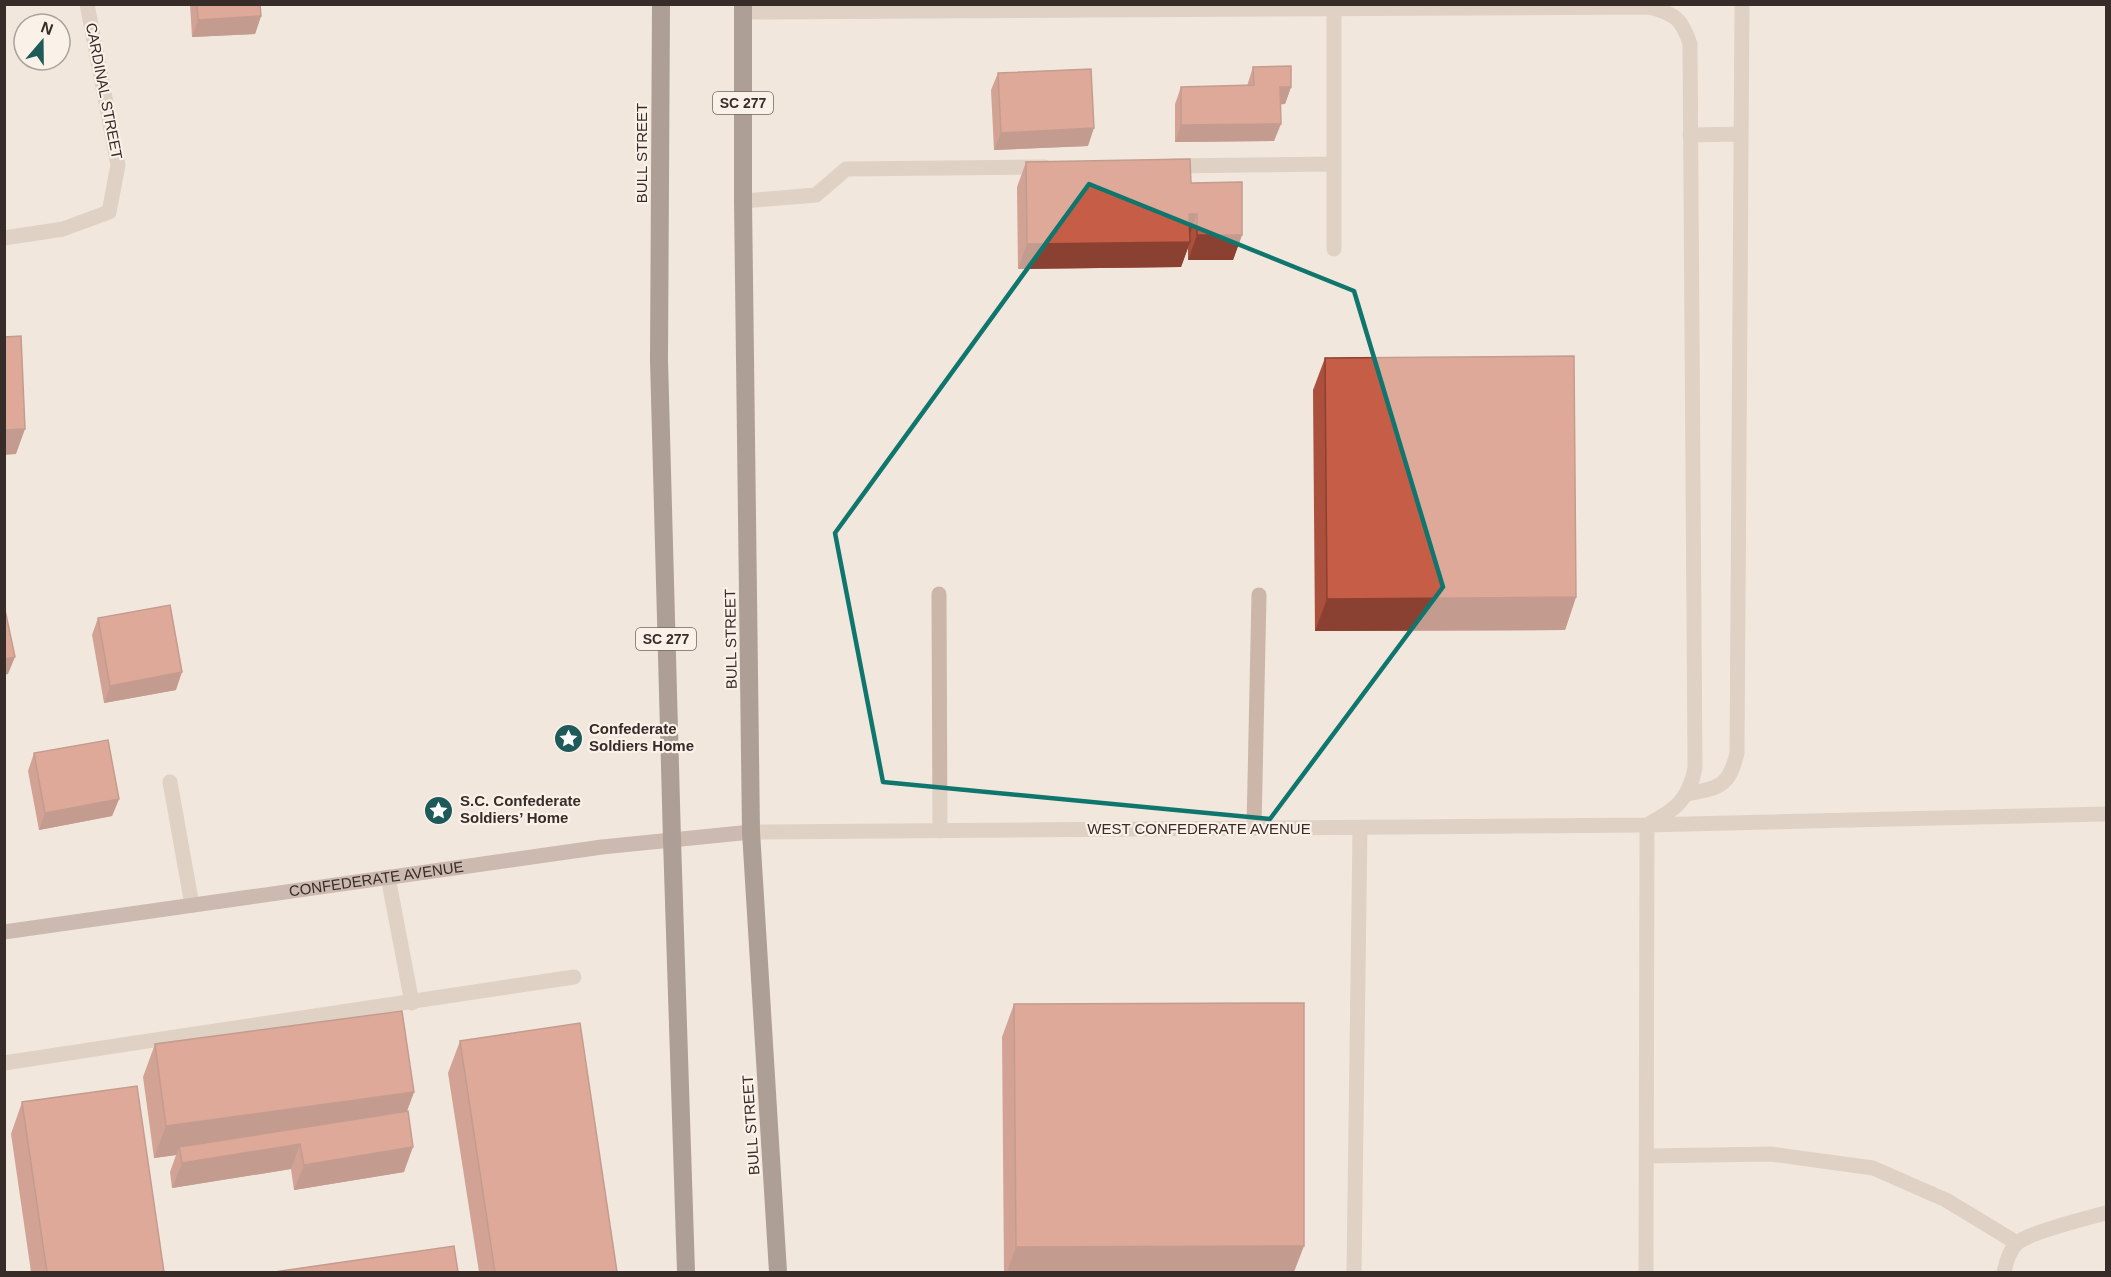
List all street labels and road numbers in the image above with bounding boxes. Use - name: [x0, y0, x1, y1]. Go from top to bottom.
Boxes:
- street label: CARDINAL STREET: [83, 21, 126, 161]
- road number: SC 277: [713, 92, 773, 114]
- street label: BULL STREET: [633, 103, 650, 203]
- street label: BULL STREET: [721, 589, 740, 689]
- road number: SC 277: [636, 628, 696, 650]
- street label: WEST CONFEDERATE AVENUE: [1087, 820, 1311, 837]
- street label: CONFEDERATE AVENUE: [288, 858, 465, 899]
- street label: BULL STREET: [739, 1074, 762, 1176]

